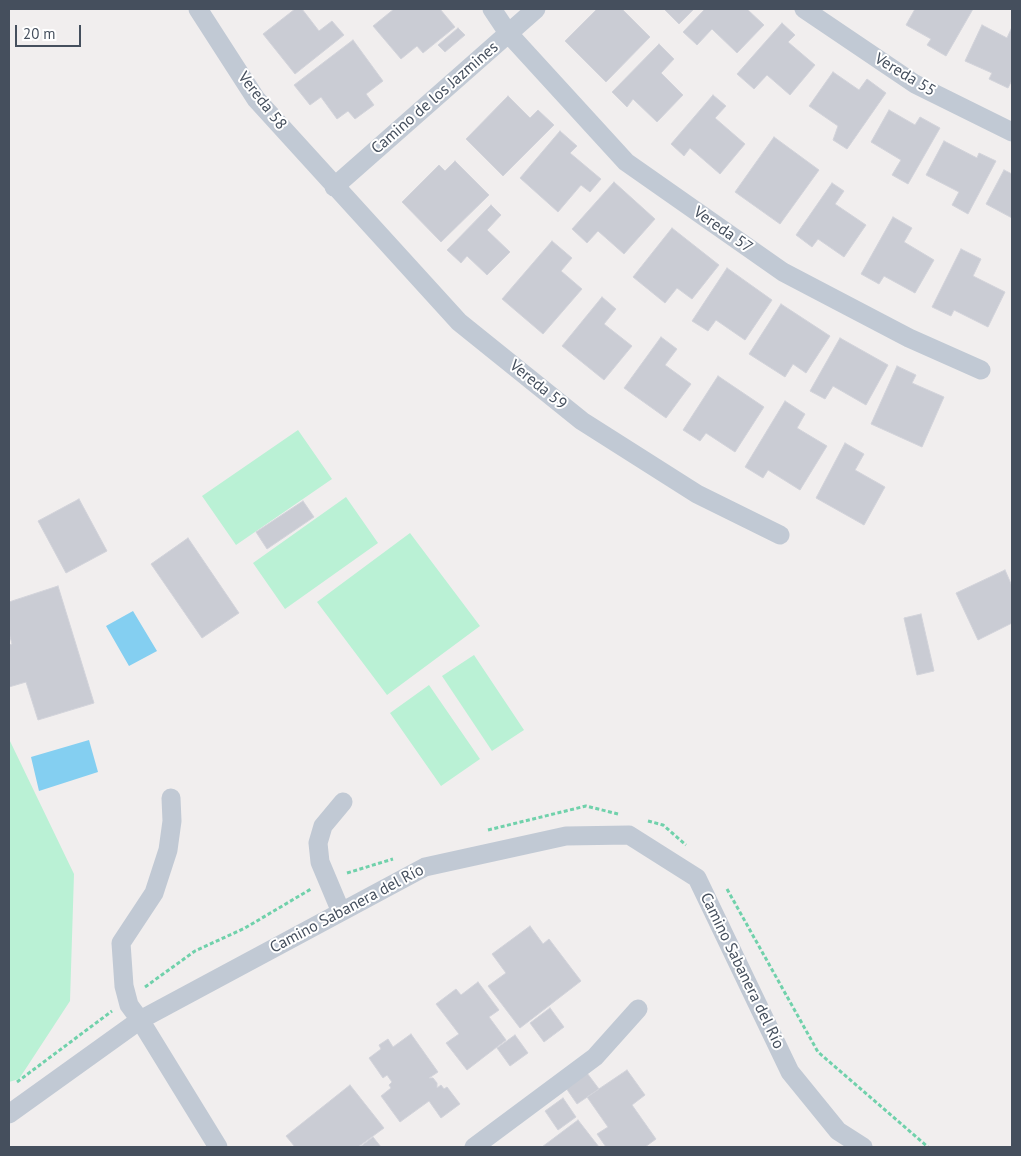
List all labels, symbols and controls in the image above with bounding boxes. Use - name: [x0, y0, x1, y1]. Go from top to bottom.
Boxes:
- scale bar: [18, 15, 84, 47]
- text: 20 m: [23, 24, 56, 43]
- street label: Camino de los Jazmines: [368, 38, 502, 158]
- street label: Vereda 55: [871, 49, 939, 101]
- street label: Vereda 58: [233, 68, 291, 134]
- street label: Vereda 57: [690, 203, 756, 257]
- street label: Vereda 59: [505, 356, 571, 414]
- street label: Camino Sabanera del Río: [267, 860, 427, 958]
- street label: Camino Sabanera del Río: [696, 890, 788, 1052]

